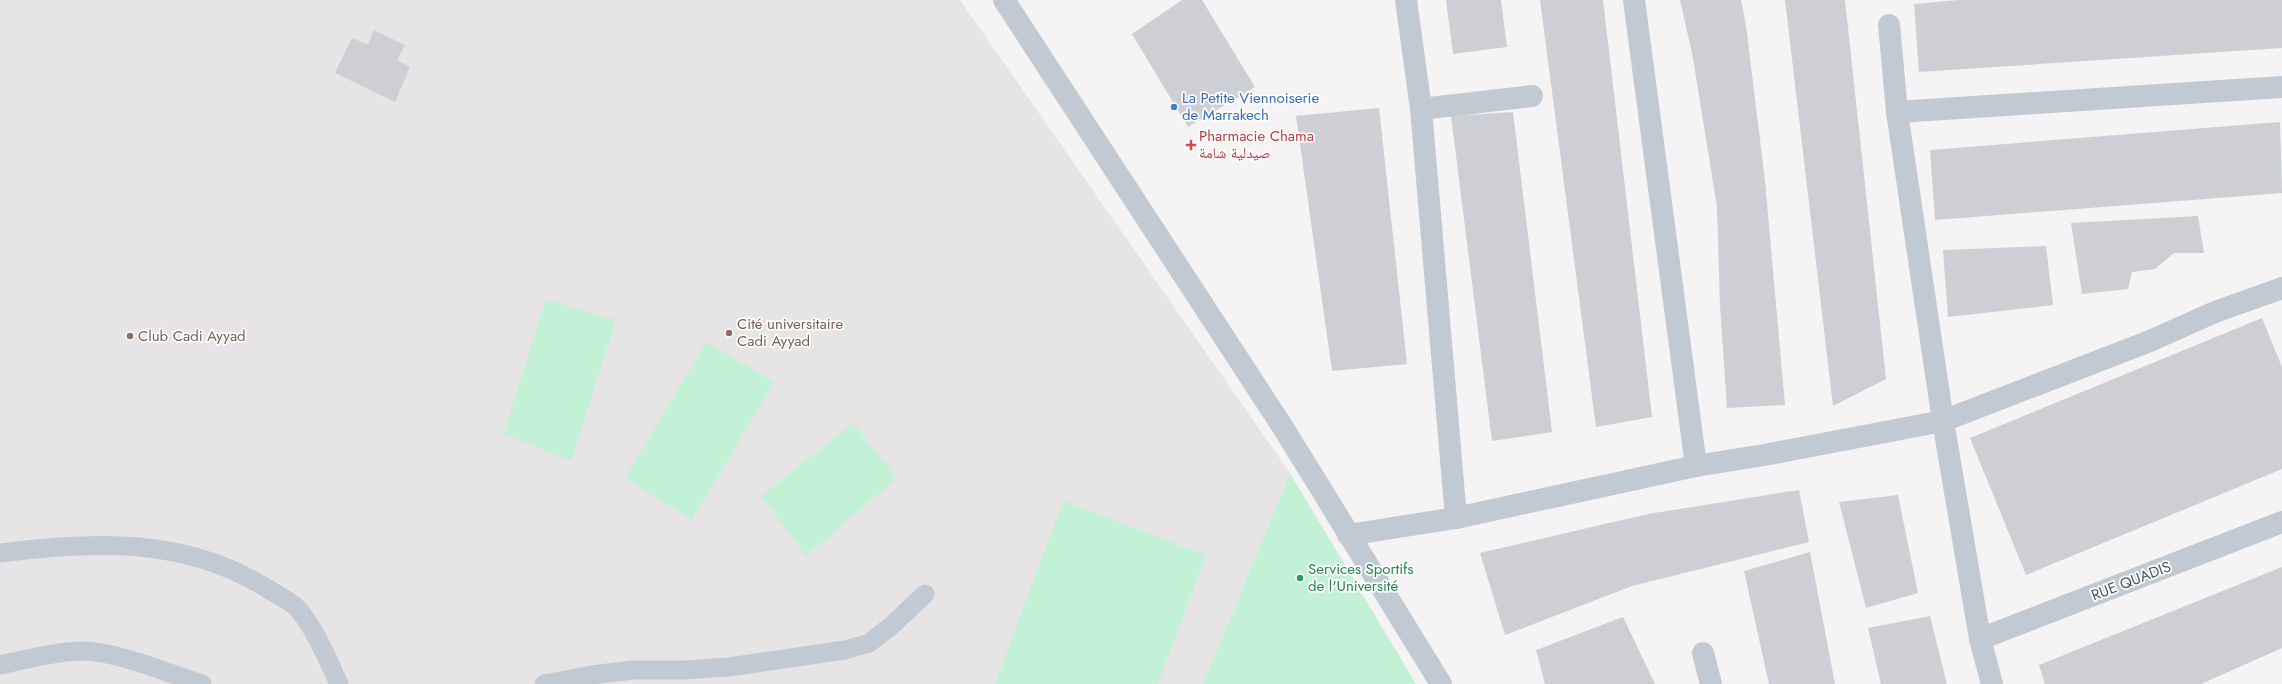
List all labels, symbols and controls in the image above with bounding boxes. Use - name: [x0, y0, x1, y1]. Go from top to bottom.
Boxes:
- place label: La Petite Viennoiserie de Marrakech: [1182, 87, 1319, 126]
- marker: La Petite Viennoiserie de Marrakech: [1169, 102, 1179, 112]
- place label: Pharmacie Chama صيدلية شامة: [1199, 125, 1314, 164]
- marker: Pharmacie Chama صيدلية شامة: [1186, 140, 1196, 150]
- place label: Cité universitaire Cadi Ayyad: [737, 313, 843, 352]
- place label: Club Cadi Ayyad: [138, 325, 246, 347]
- marker: Cité universitaire Cadi Ayyad: [724, 328, 734, 338]
- marker: Club Cadi Ayyad: [125, 331, 135, 341]
- street label: RUE QUADIS: [2088, 556, 2174, 606]
- place label: Services Sportifs de l'Université: [1308, 558, 1413, 597]
- marker: Services Sportifs de l'Université: [1295, 573, 1305, 583]

